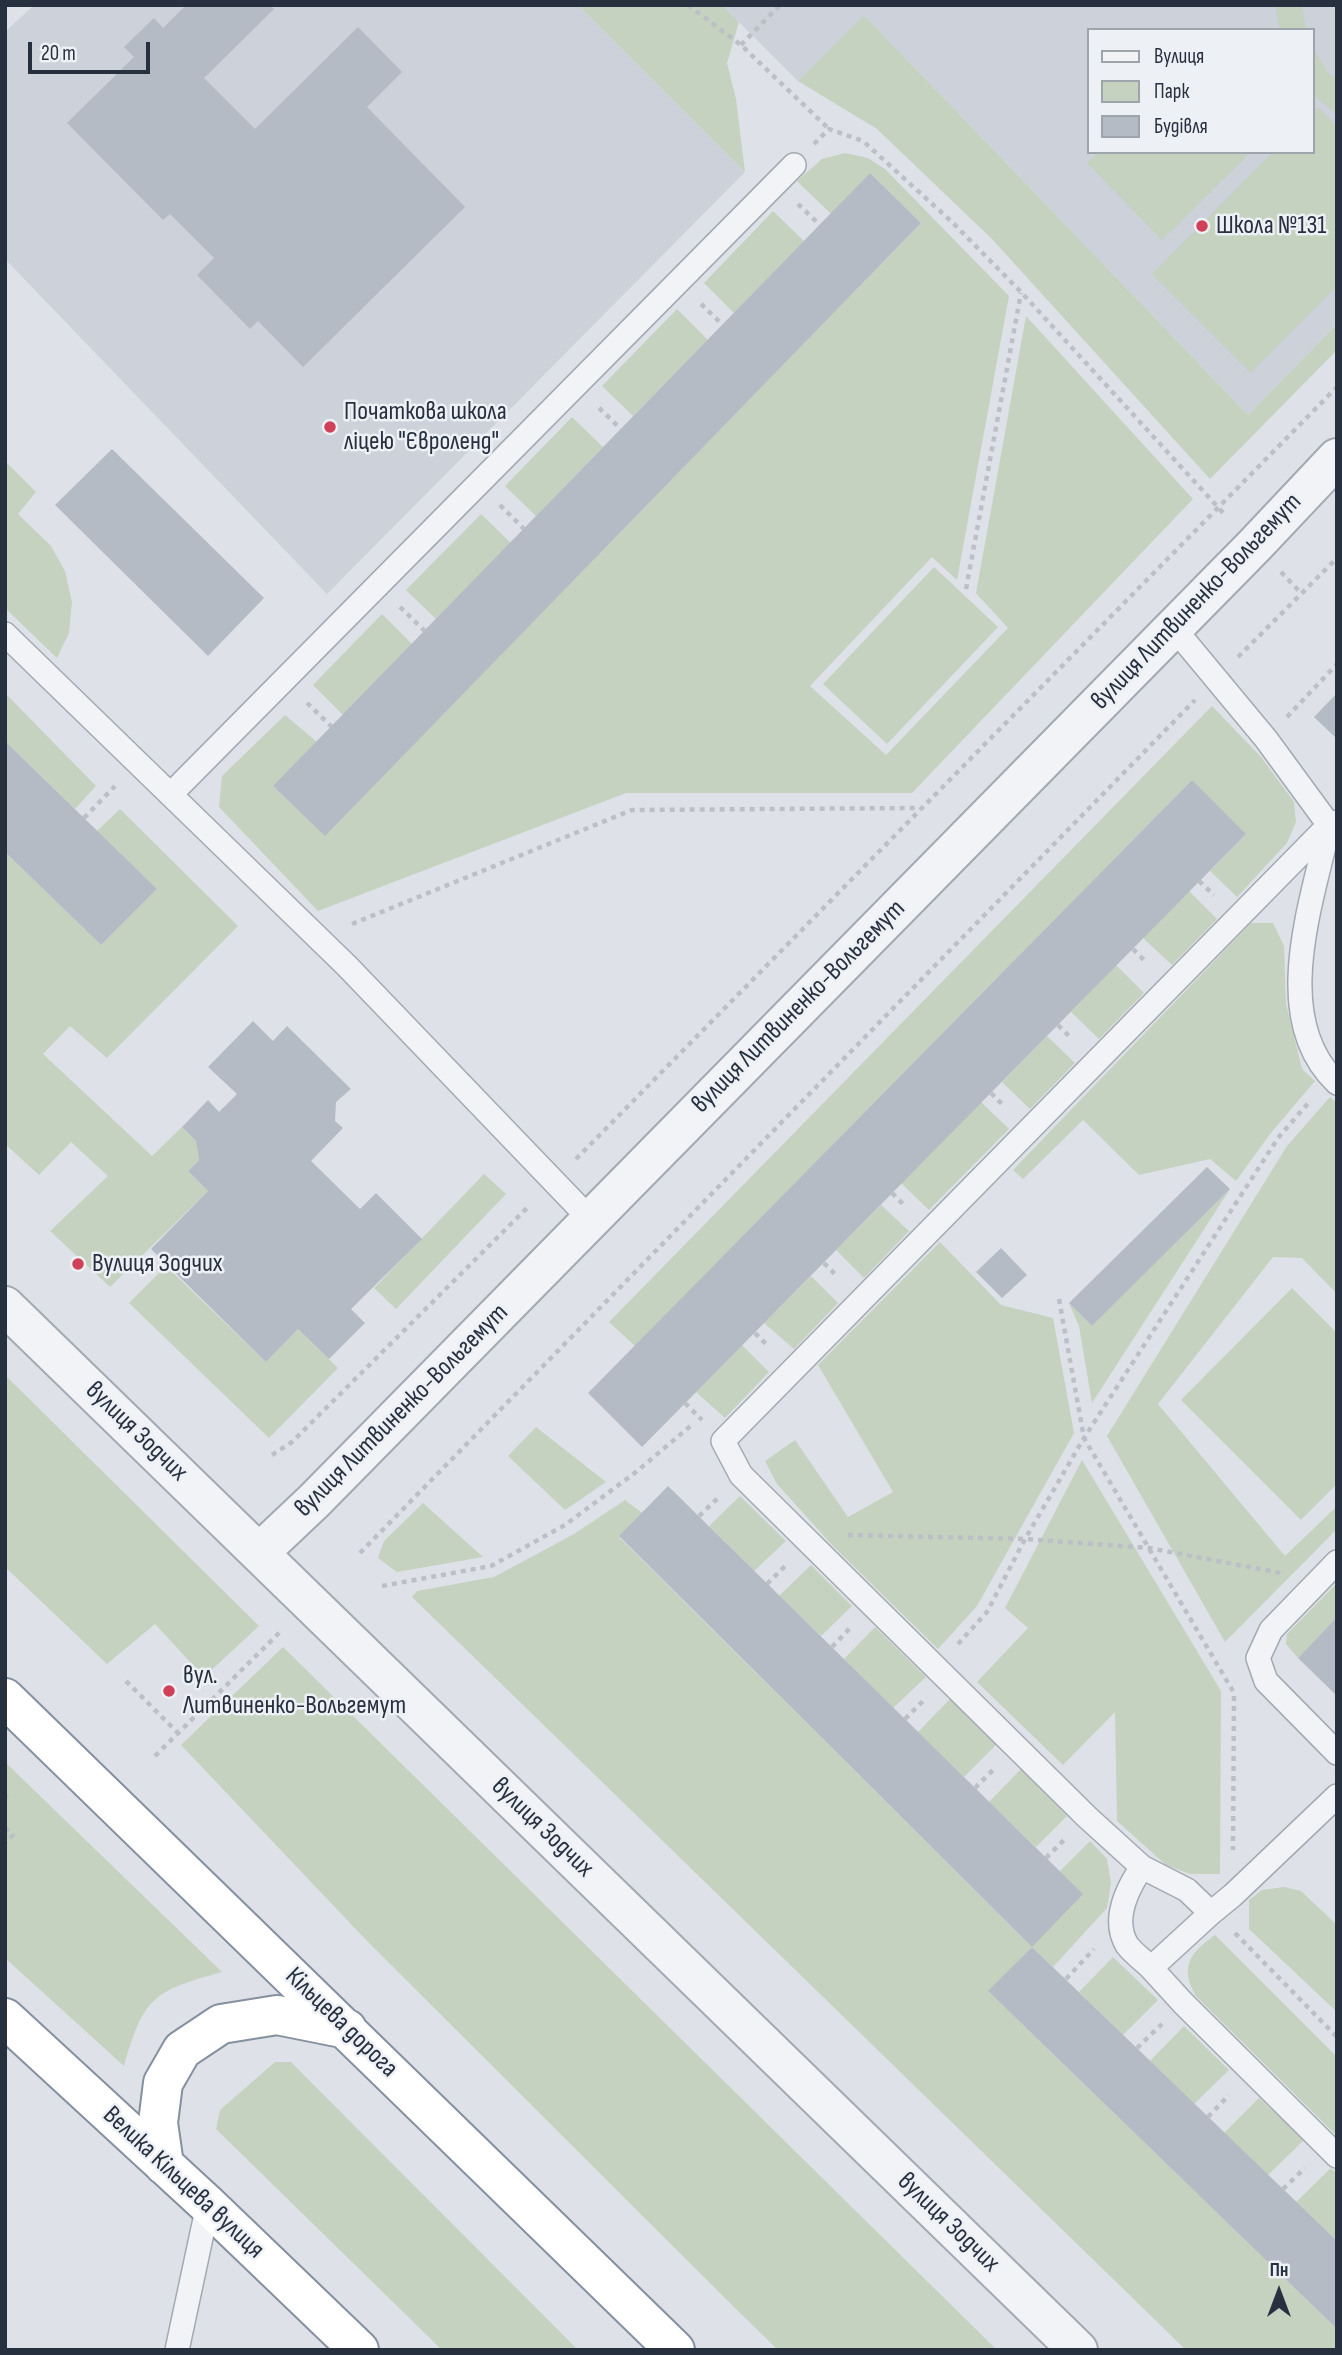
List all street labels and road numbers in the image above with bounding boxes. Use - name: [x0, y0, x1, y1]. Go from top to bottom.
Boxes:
- street label: вулиця Литвиненко-Вольгемут: [1085, 487, 1309, 717]
- street label: вулиця Литвиненко-Вольгемут: [686, 894, 912, 1120]
- street label: вулиця Литвиненко-Вольгемут: [289, 1298, 515, 1524]
- street label: вулиця Зодчих: [78, 1376, 194, 1488]
- street label: вулиця Зодчих: [484, 1772, 600, 1884]
- street label: Кільцева дорога: [278, 1962, 404, 2084]
- street label: Велика Кільцева вулиця: [96, 2100, 270, 2266]
- street label: вулиця Зодчих: [890, 2167, 1006, 2279]

